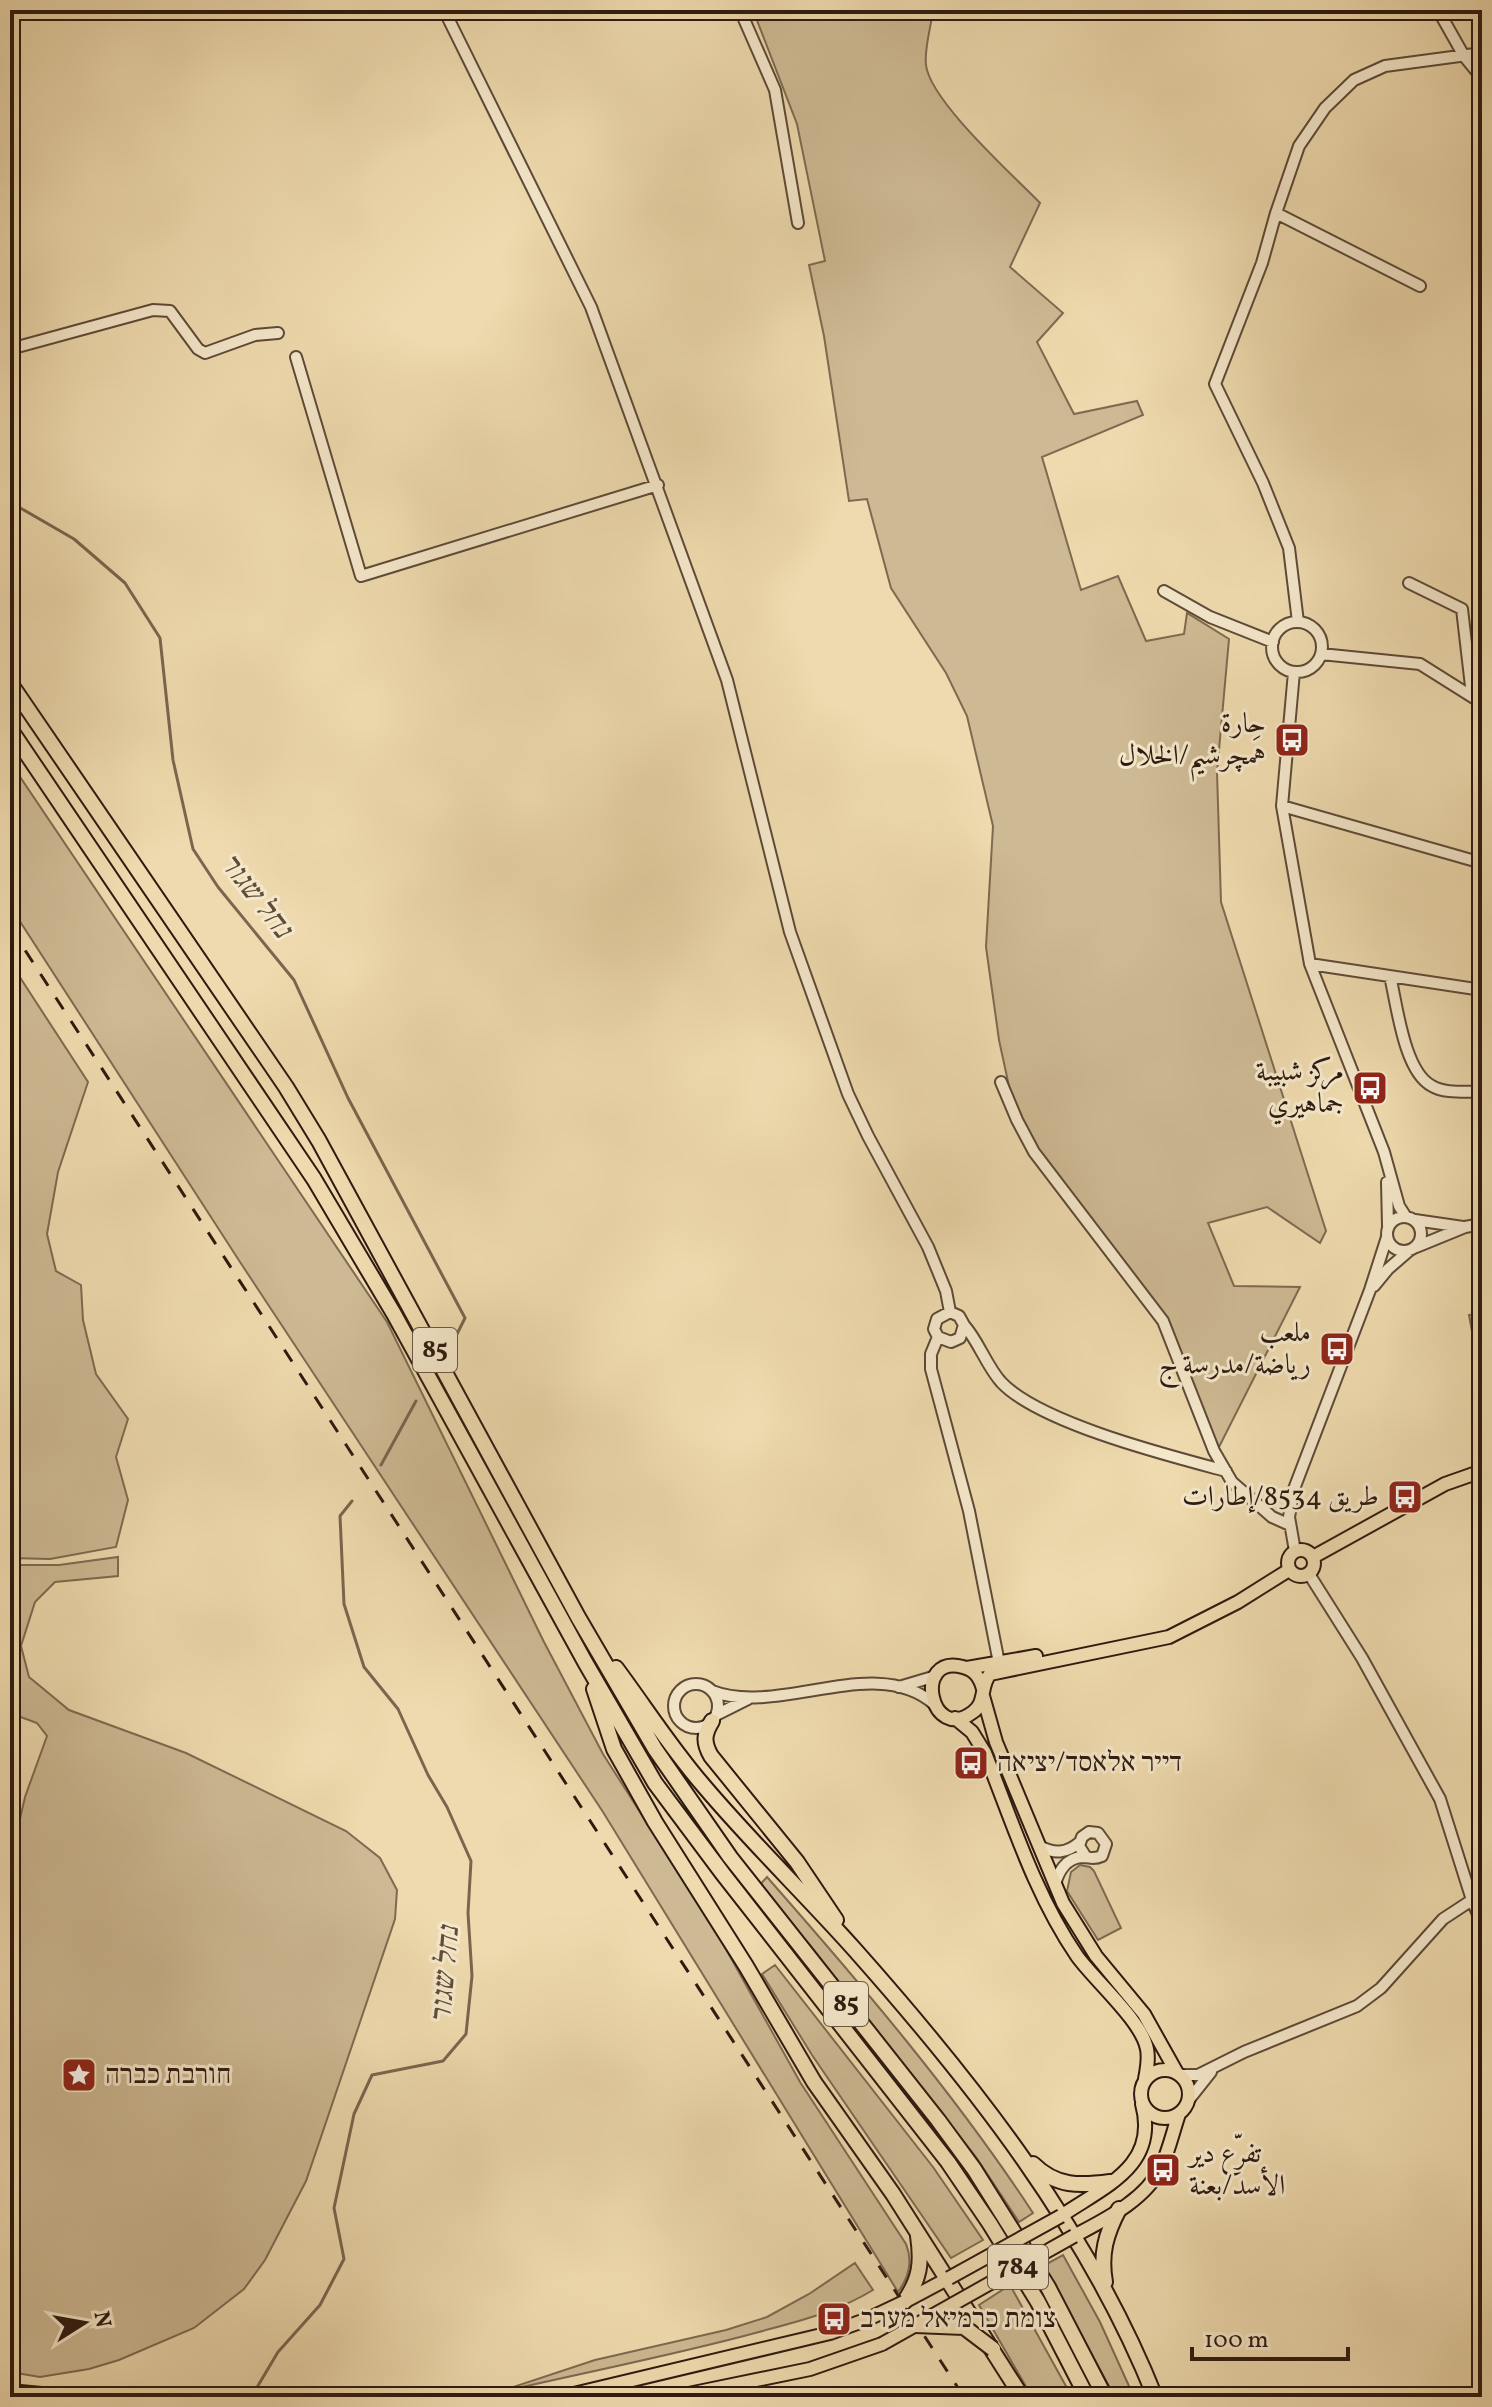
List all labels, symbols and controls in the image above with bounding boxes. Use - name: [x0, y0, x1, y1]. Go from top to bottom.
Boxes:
- place label: حارة هَمچرشيم/الخلال: [1119, 705, 1266, 782]
- bus stop icon: حارة هَمچرشيم/الخلال: [1273, 721, 1311, 759]
- water label: נחל שגור: [208, 845, 303, 949]
- place label: مركز شبيبة جماهيري: [1256, 1053, 1344, 1125]
- bus stop icon: مركز شبيبة جماهيري: [1351, 1069, 1389, 1107]
- place label: ملعب رياضة/مدرسة ج: [1158, 1314, 1311, 1389]
- road number: 85: [413, 1328, 457, 1372]
- bus stop icon: ملعب رياضة/مدرسة ج: [1318, 1330, 1356, 1368]
- place label: طريق 8534/إطارات: [1182, 1478, 1379, 1517]
- bus stop icon: طريق 8534/إطارات: [1386, 1478, 1424, 1516]
- bus stop icon: דייר אלאסד/יציאה: [952, 1744, 990, 1782]
- place label: דייר אלאסד/יציאה: [997, 1744, 1182, 1783]
- water label: נחל שגור: [421, 1923, 471, 2025]
- road number: 85: [824, 1982, 868, 2026]
- place icon: חורבת כברה: [60, 2056, 98, 2094]
- place label: חורבת כברה: [105, 2056, 231, 2095]
- place label: تفرّع دير الأسد/بعنة: [1186, 2133, 1285, 2206]
- bus stop icon: تفرّع دير الأسد/بعنة: [1144, 2151, 1182, 2189]
- road number: 784: [988, 2245, 1048, 2289]
- north arrow: [44, 2283, 124, 2363]
- bus stop icon: צומת כרמיאל מערב: [815, 2300, 853, 2338]
- place label: צומת כרמיאל מערב: [860, 2300, 1056, 2339]
- text: N: [84, 2309, 118, 2330]
- scale bar: [1192, 2311, 1348, 2361]
- text: 100 m: [1204, 2324, 1269, 2358]

